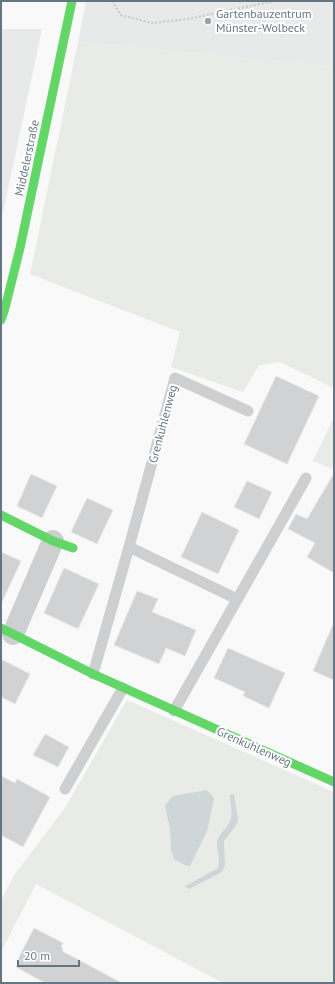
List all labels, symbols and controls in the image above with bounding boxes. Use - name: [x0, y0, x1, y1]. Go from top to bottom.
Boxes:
- place label: Gartenbauzentrum Münster-Wolbeck: [216, 6, 311, 35]
- marker: Gartenbauzentrum Münster-Wolbeck: [203, 16, 213, 26]
- street label: Middelerstraße: [11, 118, 42, 197]
- street label: Grenkuhlenweg: [145, 383, 180, 465]
- street label: Grenkuhlenweg: [215, 723, 294, 770]
- scale bar: [18, 942, 79, 968]
- text: 20 m: [24, 948, 50, 963]

